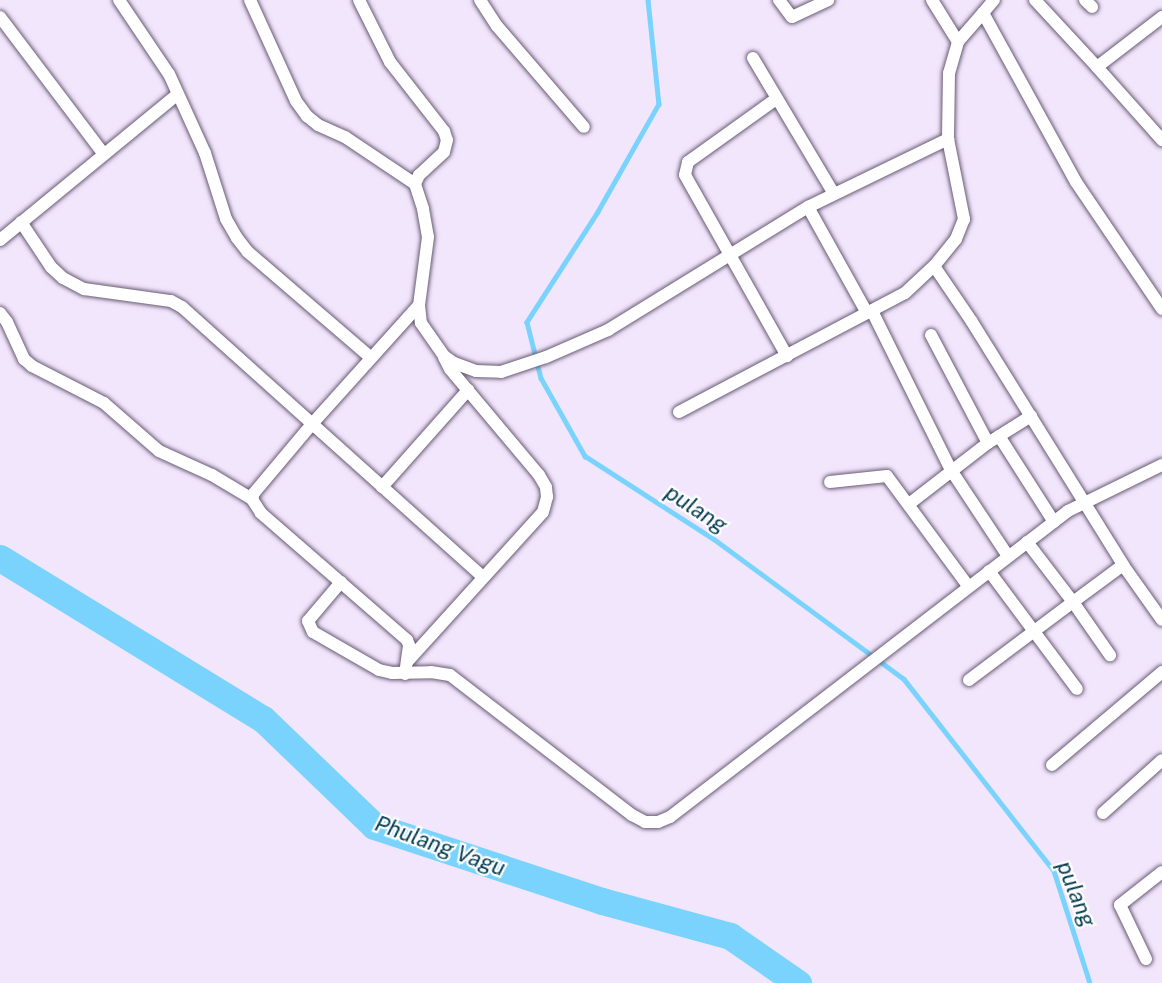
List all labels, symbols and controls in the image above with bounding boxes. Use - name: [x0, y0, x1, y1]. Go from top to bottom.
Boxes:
- water label: pulang: [660, 479, 732, 539]
- water label: Phulang Vagu: [371, 810, 509, 882]
- water label: pulang: [1051, 857, 1101, 931]

